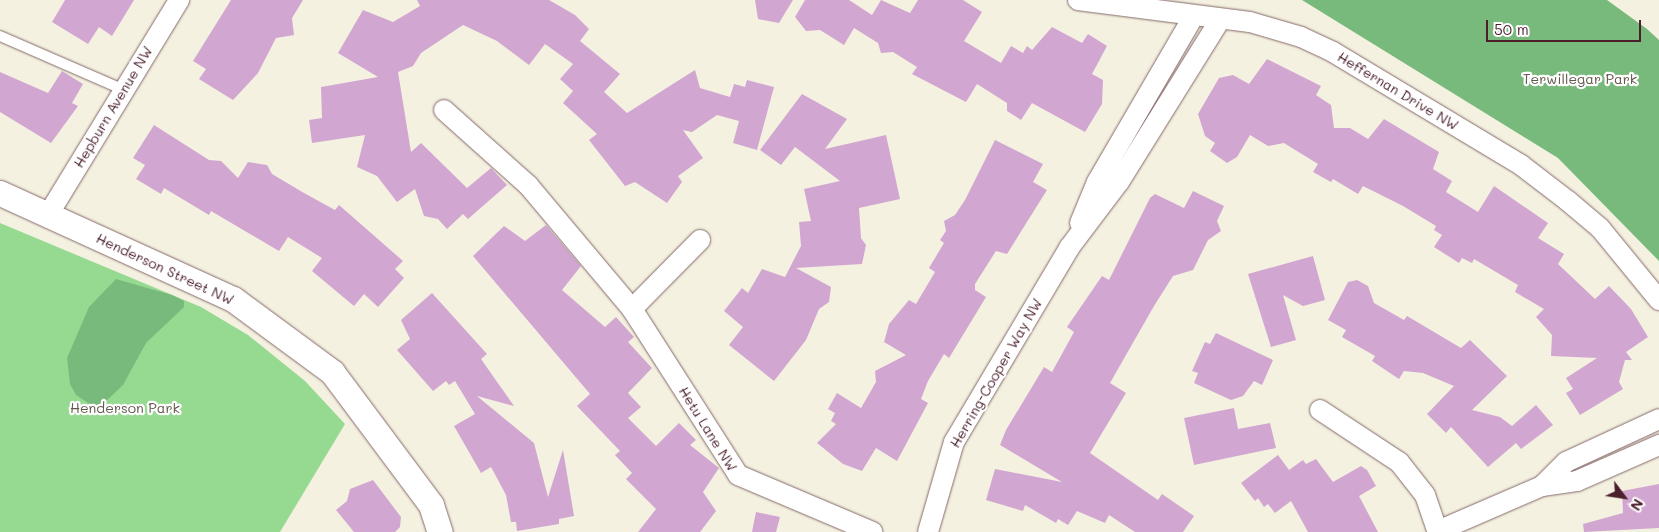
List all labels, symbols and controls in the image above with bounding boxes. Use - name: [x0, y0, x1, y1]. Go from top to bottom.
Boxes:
- scale bar: [1489, 10, 1644, 42]
- text: 50 m: [1494, 19, 1529, 39]
- street label: Hepburn Avenue NW: [70, 43, 156, 171]
- street label: Heffernan Drive NW: [1335, 48, 1461, 134]
- park label: Terwillegar Park: [1523, 71, 1637, 87]
- street label: Henderson Street NW: [93, 230, 237, 308]
- street label: Herring-Cooper Way NW: [946, 295, 1046, 451]
- street label: Hetu Lane NW: [675, 384, 741, 474]
- park label: Henderson Park: [70, 400, 180, 416]
- north arrow: [1599, 472, 1649, 522]
- text: N: [1626, 496, 1648, 514]

